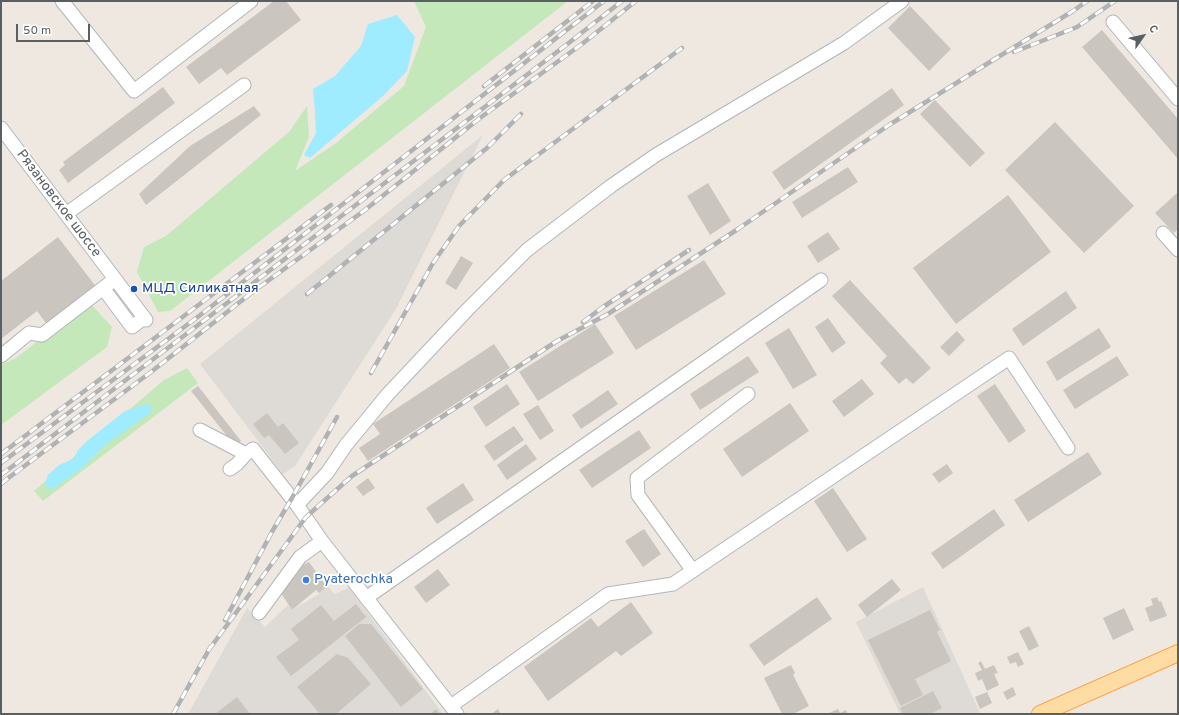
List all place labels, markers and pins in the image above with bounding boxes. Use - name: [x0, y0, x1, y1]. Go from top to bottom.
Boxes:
- place label: МЦД Силикатная: [142, 281, 259, 297]
- marker: МЦД Силикатная: [129, 284, 139, 294]
- place label: Pyaterochka: [314, 572, 393, 588]
- marker: Pyaterochka: [301, 575, 311, 585]

